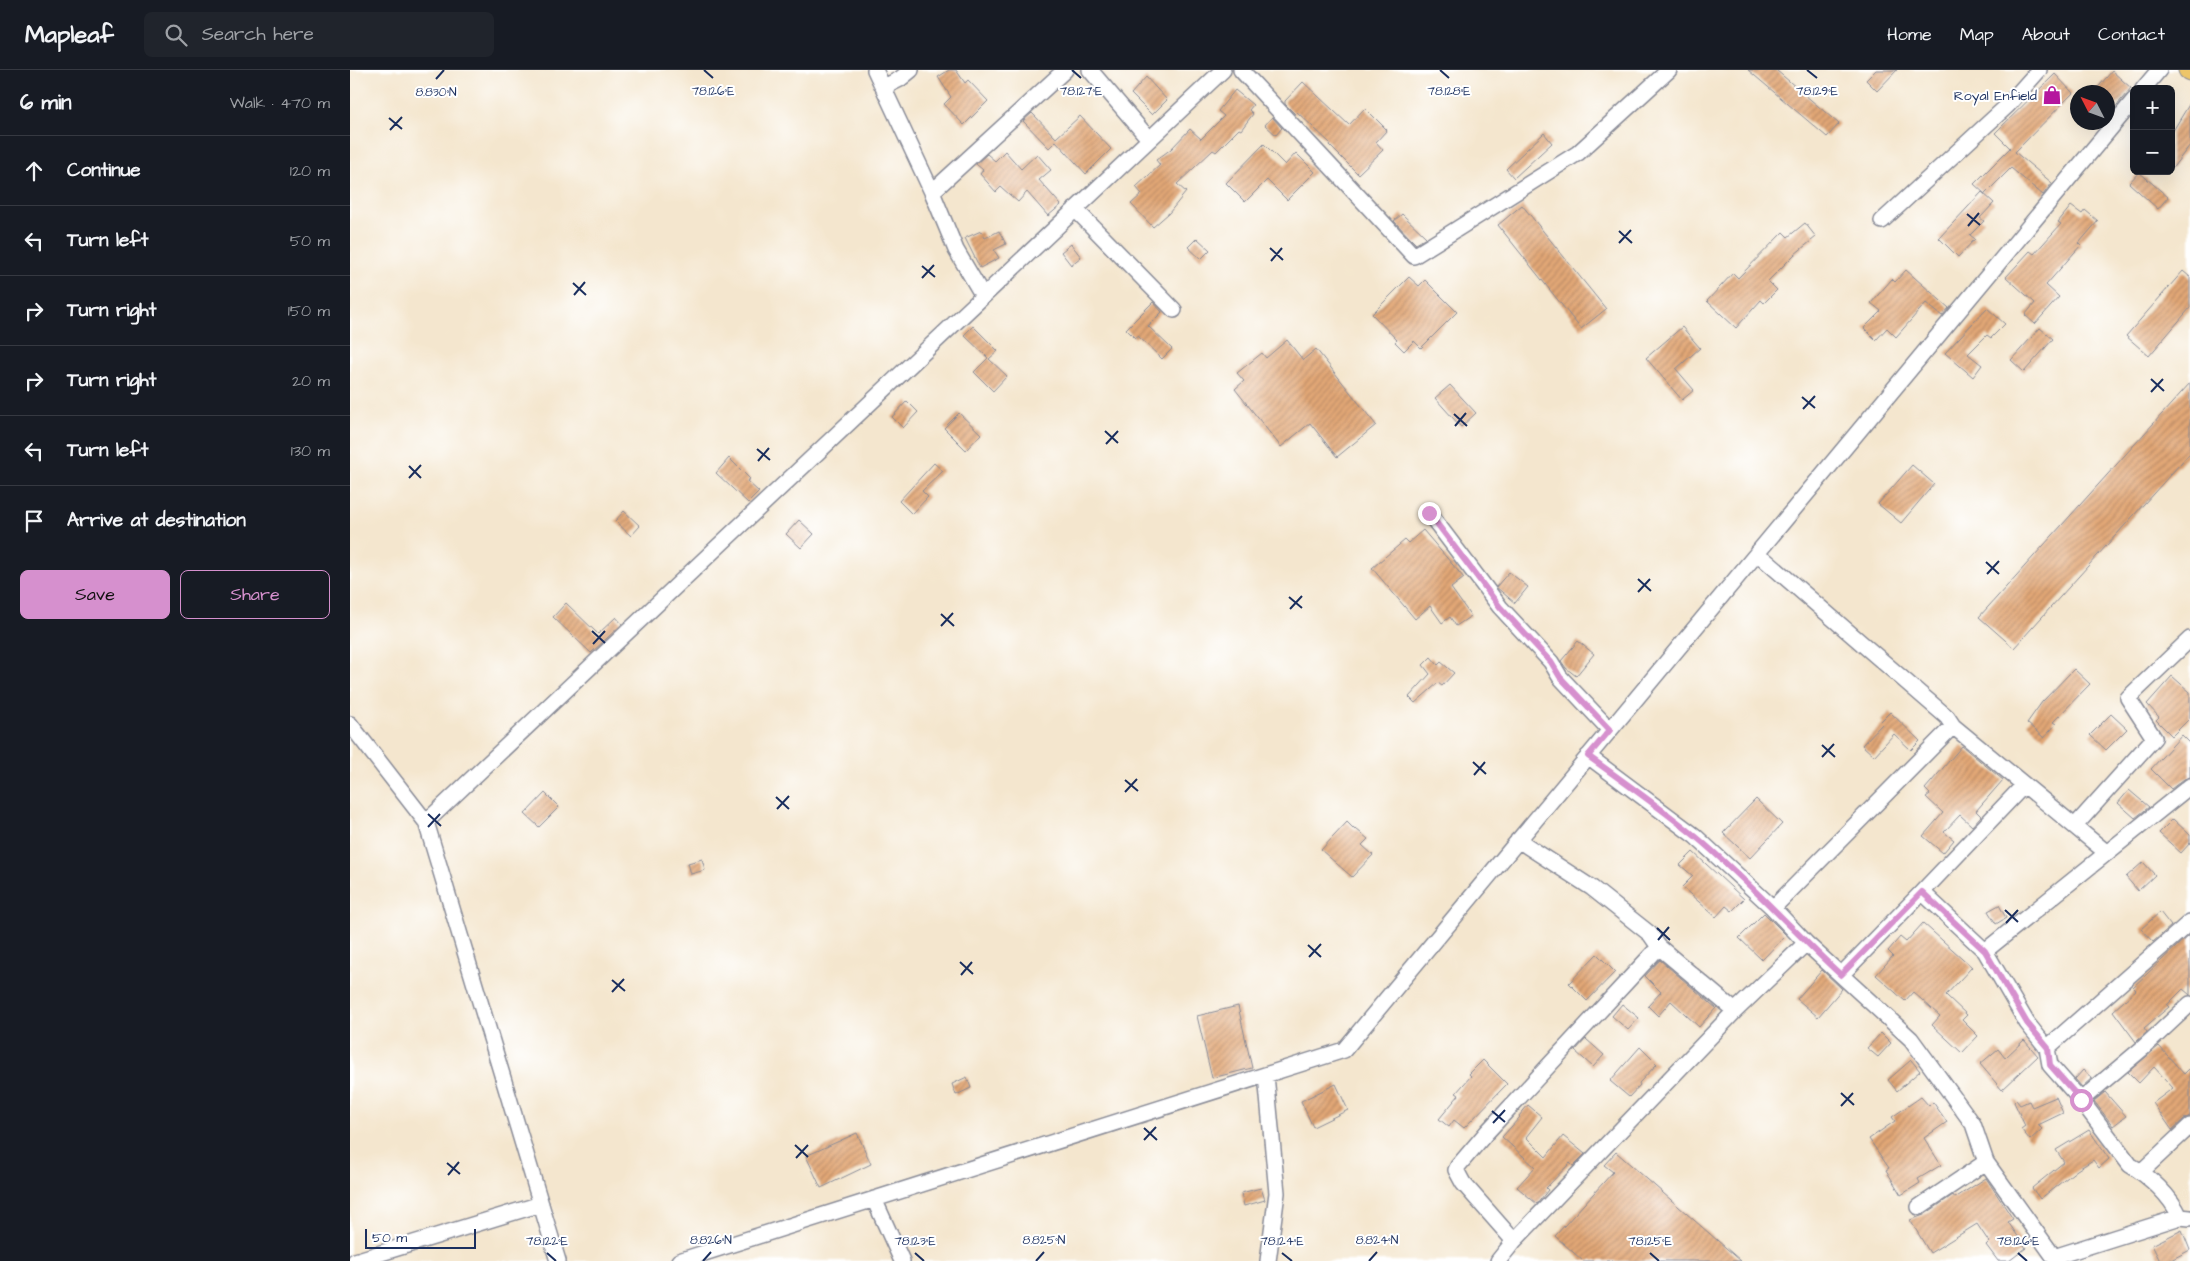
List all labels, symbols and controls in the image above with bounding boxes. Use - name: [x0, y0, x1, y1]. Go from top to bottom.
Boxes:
- search box: [144, 12, 494, 57]
- text: Mapleaf: [25, 18, 114, 52]
- icon: search: [162, 21, 190, 49]
- text: Search here: [202, 21, 314, 48]
- text: Home: [1887, 22, 1932, 47]
- text: Map: [1960, 22, 1994, 47]
- text: About: [2022, 22, 2070, 47]
- text: Contact: [2098, 22, 2165, 47]
- text: 78.126°E: [692, 83, 734, 100]
- text: 78.127°E: [1060, 83, 1102, 100]
- text: 78.128°E: [1428, 83, 1470, 100]
- text: 78.129°E: [1796, 83, 1838, 100]
- text: 8.830°N: [415, 84, 457, 101]
- shop icon: Royal Enfield: [2041, 84, 2063, 106]
- north arrow: [2070, 85, 2115, 130]
- map controls: [2130, 85, 2175, 175]
- button: +: [2130, 85, 2175, 130]
- place label: Royal Enfield: [1954, 86, 2037, 106]
- text: 6 min: [20, 88, 72, 117]
- text: Walk · 470 m: [230, 92, 330, 114]
- button: −: [2130, 130, 2175, 175]
- icon: ahead: [20, 157, 48, 185]
- text: Continue: [67, 157, 141, 184]
- text: 120 m: [290, 160, 330, 182]
- icon: left: [20, 227, 48, 255]
- text: Turn left: [67, 227, 148, 254]
- text: 50 m: [290, 230, 330, 252]
- icon: right: [20, 297, 48, 325]
- text: Turn right: [67, 297, 156, 324]
- text: 150 m: [288, 300, 330, 322]
- icon: right: [20, 367, 48, 395]
- text: Turn right: [67, 367, 156, 394]
- text: 20 m: [292, 370, 330, 392]
- icon: left: [20, 437, 48, 465]
- text: Turn left: [67, 437, 148, 464]
- text: 130 m: [291, 440, 330, 462]
- route end: [1418, 502, 1441, 525]
- icon: arrive: [20, 507, 48, 535]
- text: Arrive at destination: [67, 507, 246, 534]
- button: Save: [20, 570, 170, 619]
- button: Share: [180, 570, 330, 619]
- route start: [2070, 1089, 2093, 1112]
- scale bar: [365, 1226, 476, 1249]
- text: 50 m: [372, 1228, 407, 1248]
- text: 8.826°N: [690, 1232, 732, 1249]
- text: 8.825°N: [1023, 1232, 1066, 1249]
- text: 8.824°N: [1356, 1232, 1399, 1249]
- text: 78.122°E: [526, 1233, 568, 1250]
- text: 78.123°E: [894, 1233, 936, 1250]
- text: 78.124°E: [1260, 1233, 1304, 1250]
- text: 78.125°E: [1628, 1233, 1672, 1250]
- text: 78.126°E: [1997, 1233, 2039, 1250]

